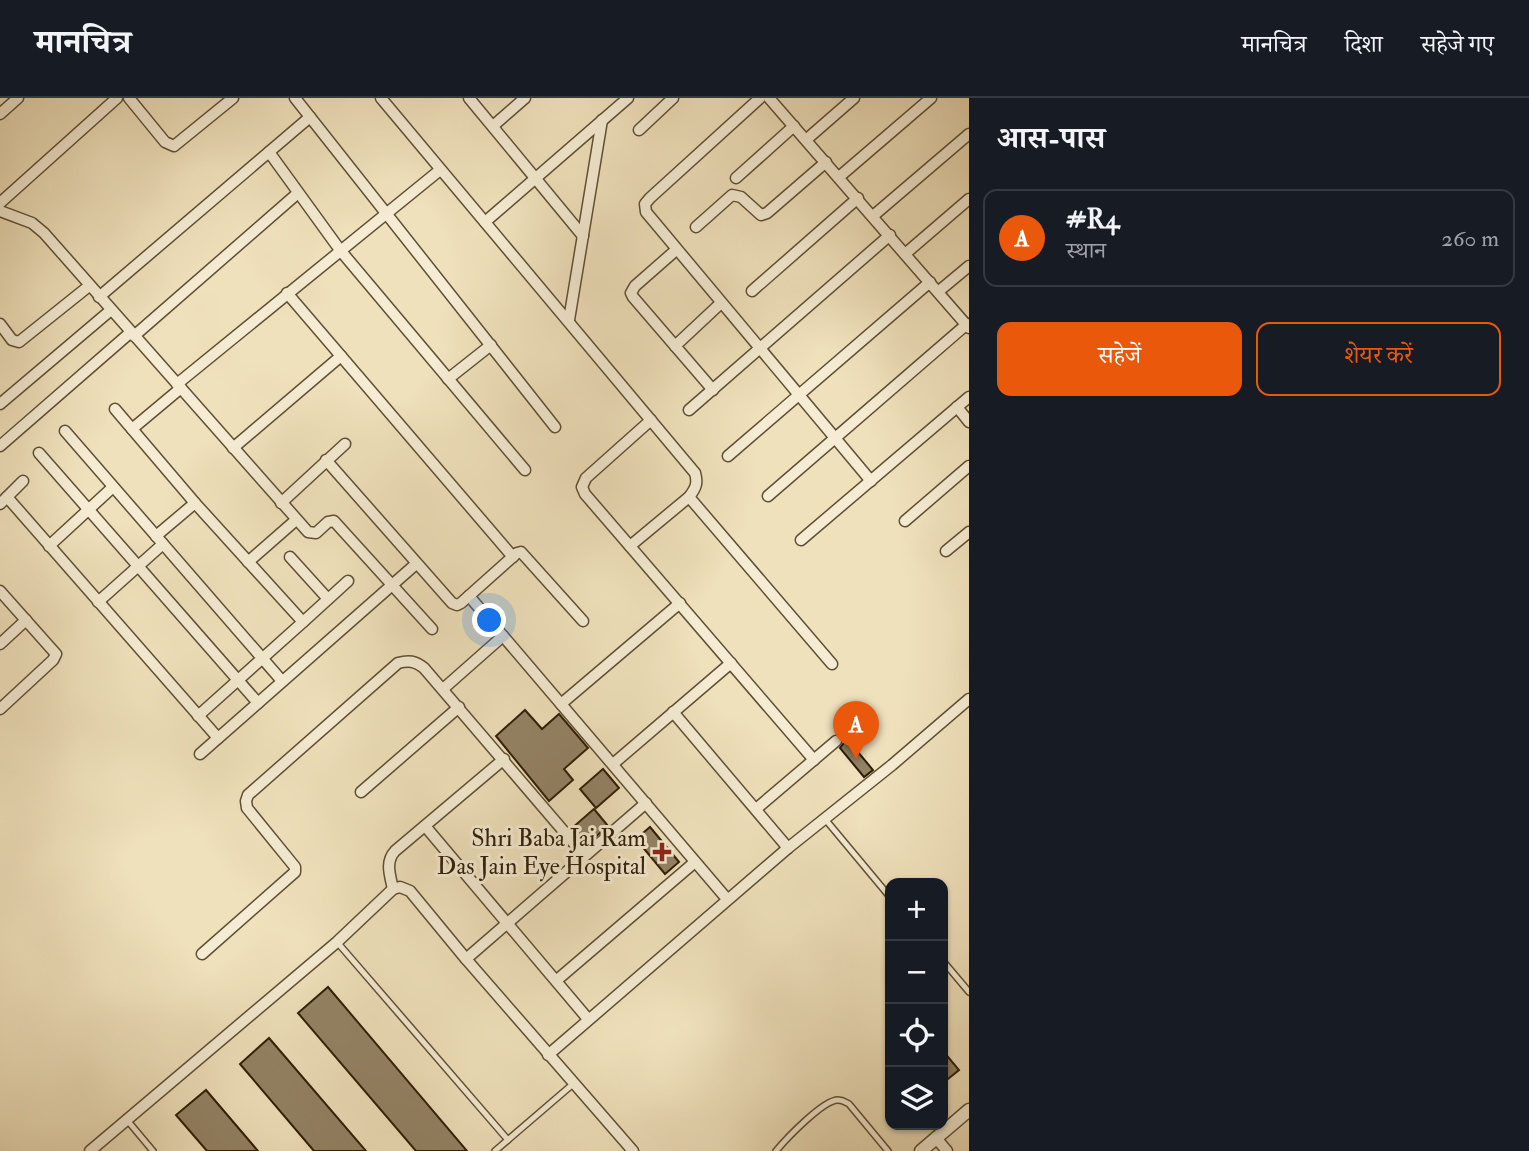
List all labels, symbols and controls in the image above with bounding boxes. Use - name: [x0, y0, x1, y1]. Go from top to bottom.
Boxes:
- text: मानचित्र: [35, 22, 131, 63]
- text: मानचित्र: [1241, 29, 1307, 60]
- text: दिशा: [1345, 29, 1383, 60]
- text: सहेजे गए: [1421, 29, 1494, 60]
- text: आस-पास: [997, 120, 1105, 157]
- text: #R4: [1066, 204, 1119, 236]
- text: A: [1015, 224, 1029, 253]
- text: 260 m: [1441, 224, 1499, 253]
- text: स्थान: [1066, 236, 1106, 265]
- button: सहेजें: [997, 322, 1242, 396]
- button: शेयर करें: [1256, 322, 1501, 396]
- your location: [472, 603, 506, 637]
- pin: A: [833, 701, 879, 759]
- place label: Shri Baba Jai Ram Das Jain Eye Hospital: [437, 823, 646, 882]
- marker: Shri Baba Jai Ram Das Jain Eye Hospital: [652, 842, 672, 862]
- map controls: [885, 878, 948, 1130]
- button: +: [885, 878, 948, 941]
- button: −: [885, 941, 948, 1004]
- button: locate: [885, 1004, 948, 1067]
- button: layers: [885, 1067, 948, 1130]

